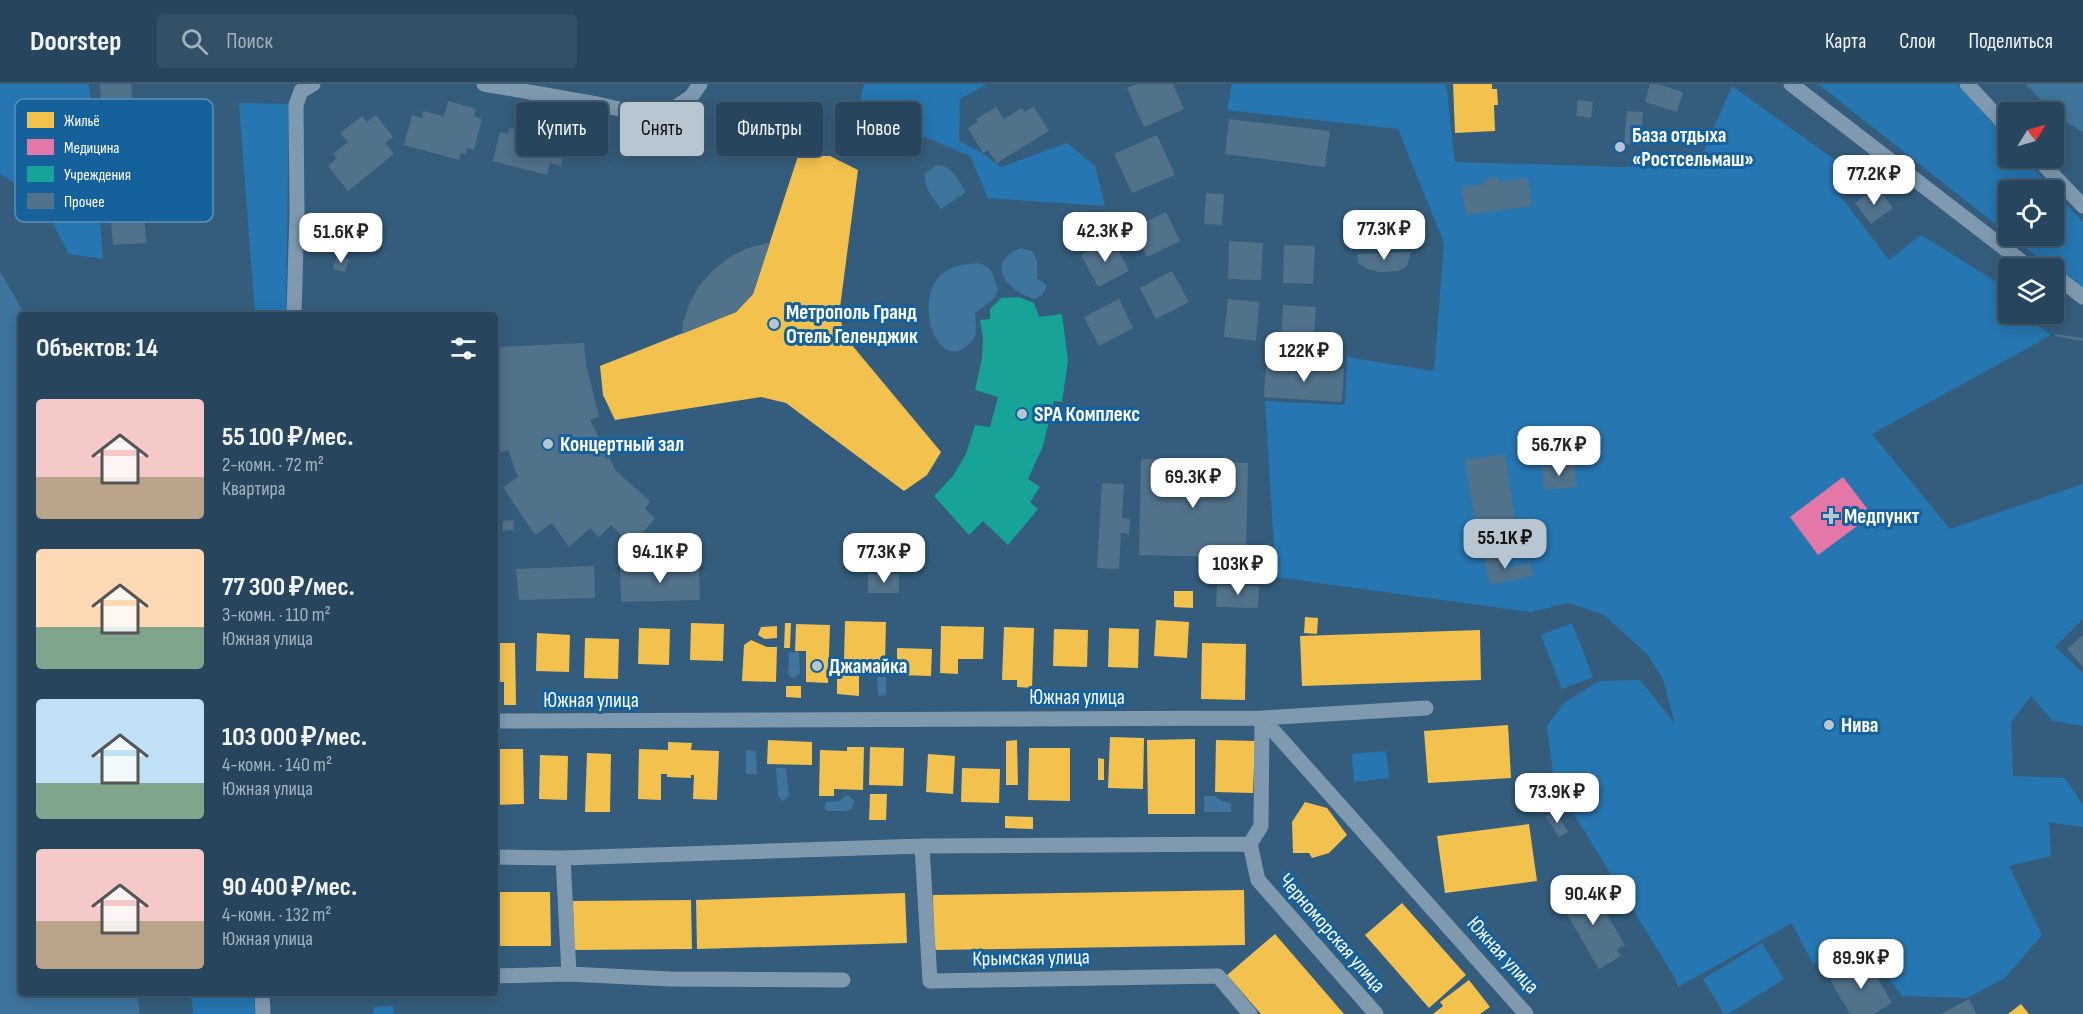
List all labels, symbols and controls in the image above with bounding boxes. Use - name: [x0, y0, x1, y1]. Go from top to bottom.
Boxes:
- search box: [157, 14, 577, 68]
- text: Doorstep: [30, 25, 121, 58]
- icon: search: [178, 25, 211, 58]
- text: Поиск: [226, 28, 273, 55]
- text: Карта: [1825, 29, 1866, 54]
- text: Слои: [1899, 29, 1935, 54]
- text: Поделиться: [1968, 29, 2053, 54]
- legend: [15, 99, 213, 222]
- chip: Купить: [516, 102, 608, 156]
- chip: Снять: [620, 102, 704, 156]
- chip: Фильтры: [716, 102, 823, 156]
- chip: Новое: [835, 102, 921, 156]
- north arrow: [1998, 102, 2064, 168]
- map controls: [1998, 102, 2064, 324]
- text: Жильё: [64, 112, 100, 131]
- place label: База отдыха «Ростсельмаш»: [1632, 123, 1754, 172]
- text: Медицина: [64, 139, 120, 158]
- marker: База отдыха «Ростсельмаш»: [1613, 140, 1627, 154]
- pin: 77.2K ₽: [1819, 155, 1929, 206]
- text: 77.2K ₽: [1847, 162, 1901, 186]
- text: Учреждения: [64, 166, 131, 185]
- button: locate: [1998, 180, 2064, 246]
- text: Прочее: [64, 193, 105, 212]
- pin: 77.3K ₽: [1329, 210, 1439, 261]
- pin: 42.3K ₽: [1050, 212, 1160, 263]
- pin: 51.6K ₽: [286, 213, 396, 264]
- text: 77.3K ₽: [1357, 217, 1411, 241]
- text: 42.3K ₽: [1077, 219, 1133, 243]
- text: 51.6K ₽: [313, 220, 369, 244]
- button: layers: [1998, 258, 2064, 324]
- place label: Метрополь Гранд Отель Геленджик: [786, 300, 918, 349]
- marker: Метрополь Гранд Отель Геленджик: [767, 317, 781, 331]
- icon: filters: [447, 332, 480, 365]
- pin: 122K ₽: [1255, 332, 1353, 383]
- text: Объектов: 14: [36, 333, 158, 364]
- text: 122K ₽: [1279, 339, 1329, 363]
- place label: SPA Комплекс: [1034, 402, 1140, 427]
- marker: SPA Комплекс: [1015, 407, 1029, 421]
- text: 55 100 ₽/мес.: [222, 422, 353, 453]
- icon: home: [84, 423, 156, 495]
- pin: 56.7K ₽: [1504, 426, 1614, 477]
- place label: Концертный зал: [560, 432, 684, 457]
- text: 56.7K ₽: [1531, 433, 1587, 457]
- marker: Концертный зал: [541, 437, 555, 451]
- text: 2-комн. · 72 m²: [222, 453, 324, 477]
- pin: 69.3K ₽: [1138, 458, 1248, 509]
- text: 69.3K ₽: [1165, 465, 1221, 489]
- text: Квартира: [222, 477, 286, 501]
- place label: Медпункт: [1844, 504, 1920, 529]
- marker: Медпункт: [1822, 507, 1840, 525]
- pin: 55.1K ₽: [1450, 519, 1560, 570]
- text: 55.1K ₽: [1478, 526, 1532, 550]
- pin: 94.1K ₽: [605, 533, 715, 584]
- pin: 77.3K ₽: [829, 533, 939, 584]
- text: 94.1K ₽: [632, 540, 688, 564]
- text: 77.3K ₽: [857, 540, 911, 564]
- pin: 103K ₽: [1189, 545, 1287, 596]
- text: 103K ₽: [1213, 552, 1263, 576]
- text: 77 300 ₽/мес.: [222, 572, 355, 603]
- icon: home: [84, 573, 156, 645]
- text: 3-комн. · 110 m²: [222, 603, 331, 627]
- text: Южная улица: [222, 627, 313, 651]
- place label: Джамайка: [829, 654, 907, 679]
- marker: Джамайка: [810, 659, 824, 673]
- street label: Южная улица: [1029, 685, 1125, 710]
- street label: Южная улица: [543, 688, 639, 713]
- place label: Нива: [1841, 713, 1878, 738]
- marker: Нива: [1822, 718, 1836, 732]
- text: 103 000 ₽/мес.: [222, 722, 367, 753]
- icon: home: [84, 723, 156, 795]
- text: 4-комн. · 140 m²: [222, 753, 332, 777]
- pin: 73.9K ₽: [1502, 773, 1612, 824]
- text: Южная улица: [222, 777, 313, 801]
- text: 73.9K ₽: [1529, 780, 1585, 804]
- street label: Черноморская улица: [1273, 868, 1391, 998]
- text: 90 400 ₽/мес.: [222, 872, 357, 903]
- icon: home: [84, 873, 156, 945]
- pin: 90.4K ₽: [1538, 875, 1648, 926]
- text: 90.4K ₽: [1564, 882, 1622, 906]
- text: 4-комн. · 132 m²: [222, 903, 331, 927]
- street label: Южная улица: [1462, 911, 1544, 999]
- text: Южная улица: [222, 927, 313, 951]
- pin: 89.9K ₽: [1806, 939, 1916, 990]
- street label: Крымская улица: [972, 944, 1090, 972]
- text: 89.9K ₽: [1833, 946, 1890, 970]

